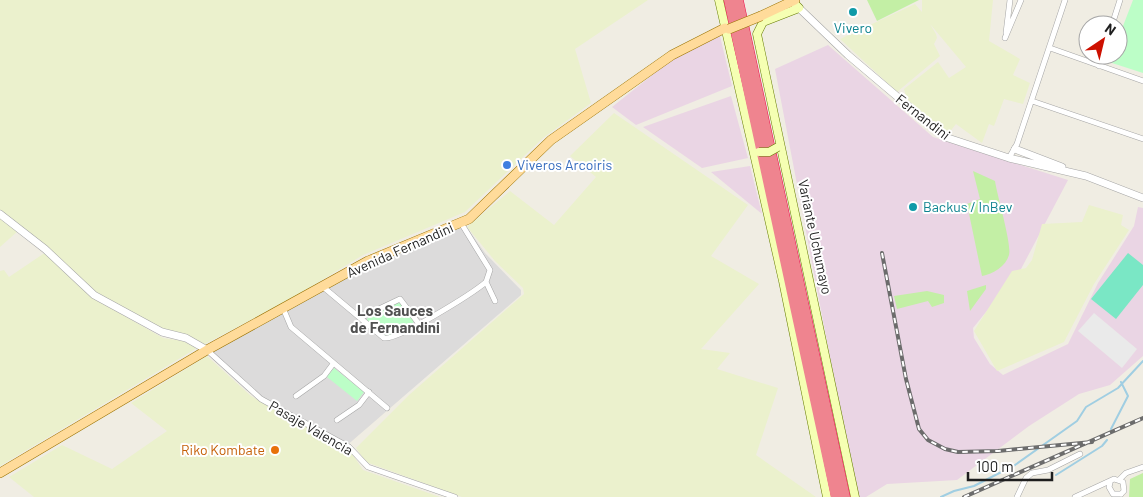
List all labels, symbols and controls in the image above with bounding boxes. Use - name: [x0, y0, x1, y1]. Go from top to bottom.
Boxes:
- marker: Vivero: [847, 6, 859, 18]
- north arrow: [1078, 15, 1128, 65]
- place label: Vivero: [834, 19, 872, 36]
- text: N: [1102, 19, 1119, 39]
- street label: Fernandini: [893, 90, 954, 143]
- place label: Viveros Arcoiris: [517, 156, 613, 173]
- marker: Viveros Arcoiris: [501, 159, 513, 171]
- street label: Variante Uchumayo: [795, 178, 836, 296]
- place label: Backus / InBev: [923, 198, 1013, 215]
- marker: Backus / InBev: [907, 201, 919, 213]
- street label: Avenida Fernandini: [344, 218, 456, 281]
- district label: Los Sauces de Fernandini: [350, 301, 440, 336]
- street label: Pasaje Valencia: [266, 397, 356, 458]
- place label: Riko Kombate: [181, 441, 265, 458]
- marker: Riko Kombate: [269, 444, 281, 456]
- scale bar: [968, 450, 1052, 482]
- text: 100 m: [976, 457, 1014, 475]

